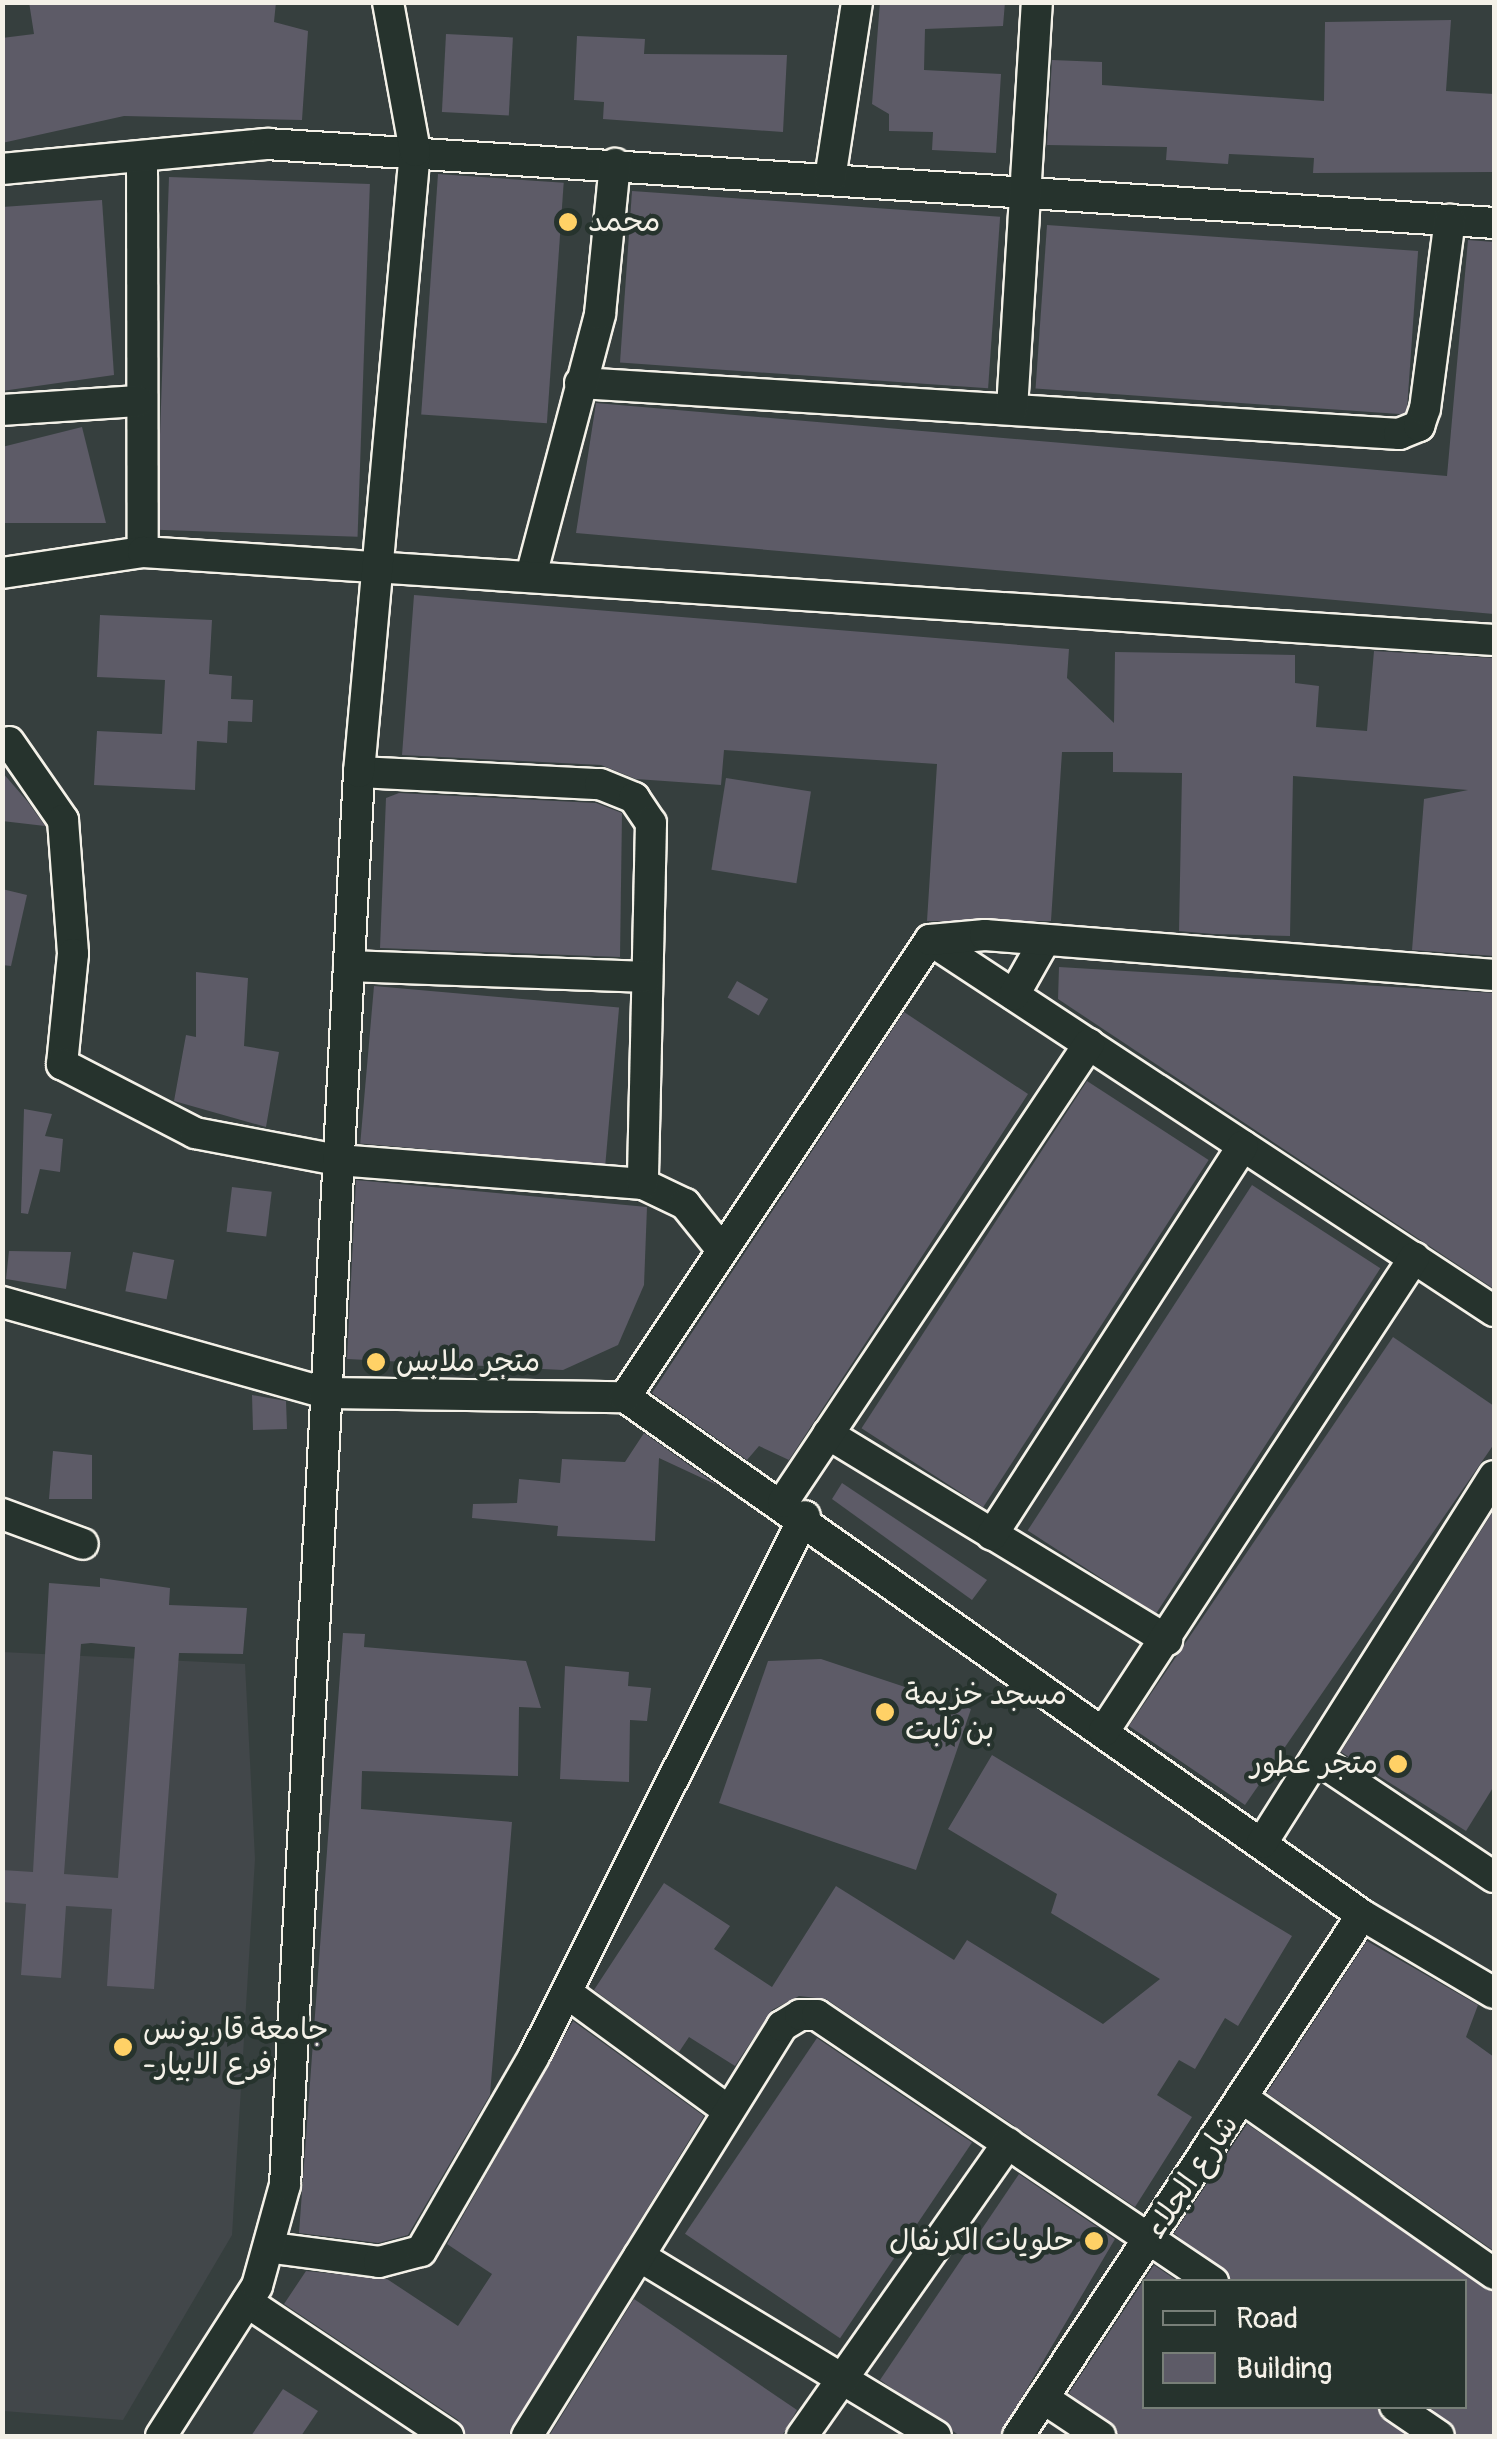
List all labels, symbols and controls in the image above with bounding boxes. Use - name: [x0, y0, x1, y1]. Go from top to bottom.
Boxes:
- place label: محمد: [588, 204, 660, 240]
- marker: محمد: [557, 211, 579, 233]
- place label: متجر ملابس: [396, 1344, 540, 1380]
- marker: متجر ملابس: [365, 1351, 387, 1373]
- place label: مسجد خزيمة بن ثابت: [905, 1677, 1067, 1748]
- marker: مسجد خزيمة بن ثابت: [874, 1701, 896, 1723]
- place label: متجر عطور: [1251, 1746, 1378, 1782]
- marker: متجر عطور: [1387, 1753, 1409, 1775]
- place label: جامعة قاريونس -فرع الابيار: [143, 2012, 329, 2082]
- marker: جامعة قاريونس -فرع الابيار: [112, 2036, 134, 2058]
- street label: شارع الجلاء: [1138, 2108, 1246, 2246]
- place label: حلويات الكرنفال: [889, 2223, 1074, 2259]
- marker: حلويات الكرنفال: [1083, 2230, 1105, 2252]
- legend: [1142, 2279, 1467, 2409]
- text: Road: [1236, 2300, 1298, 2337]
- text: Building: [1236, 2350, 1332, 2387]

